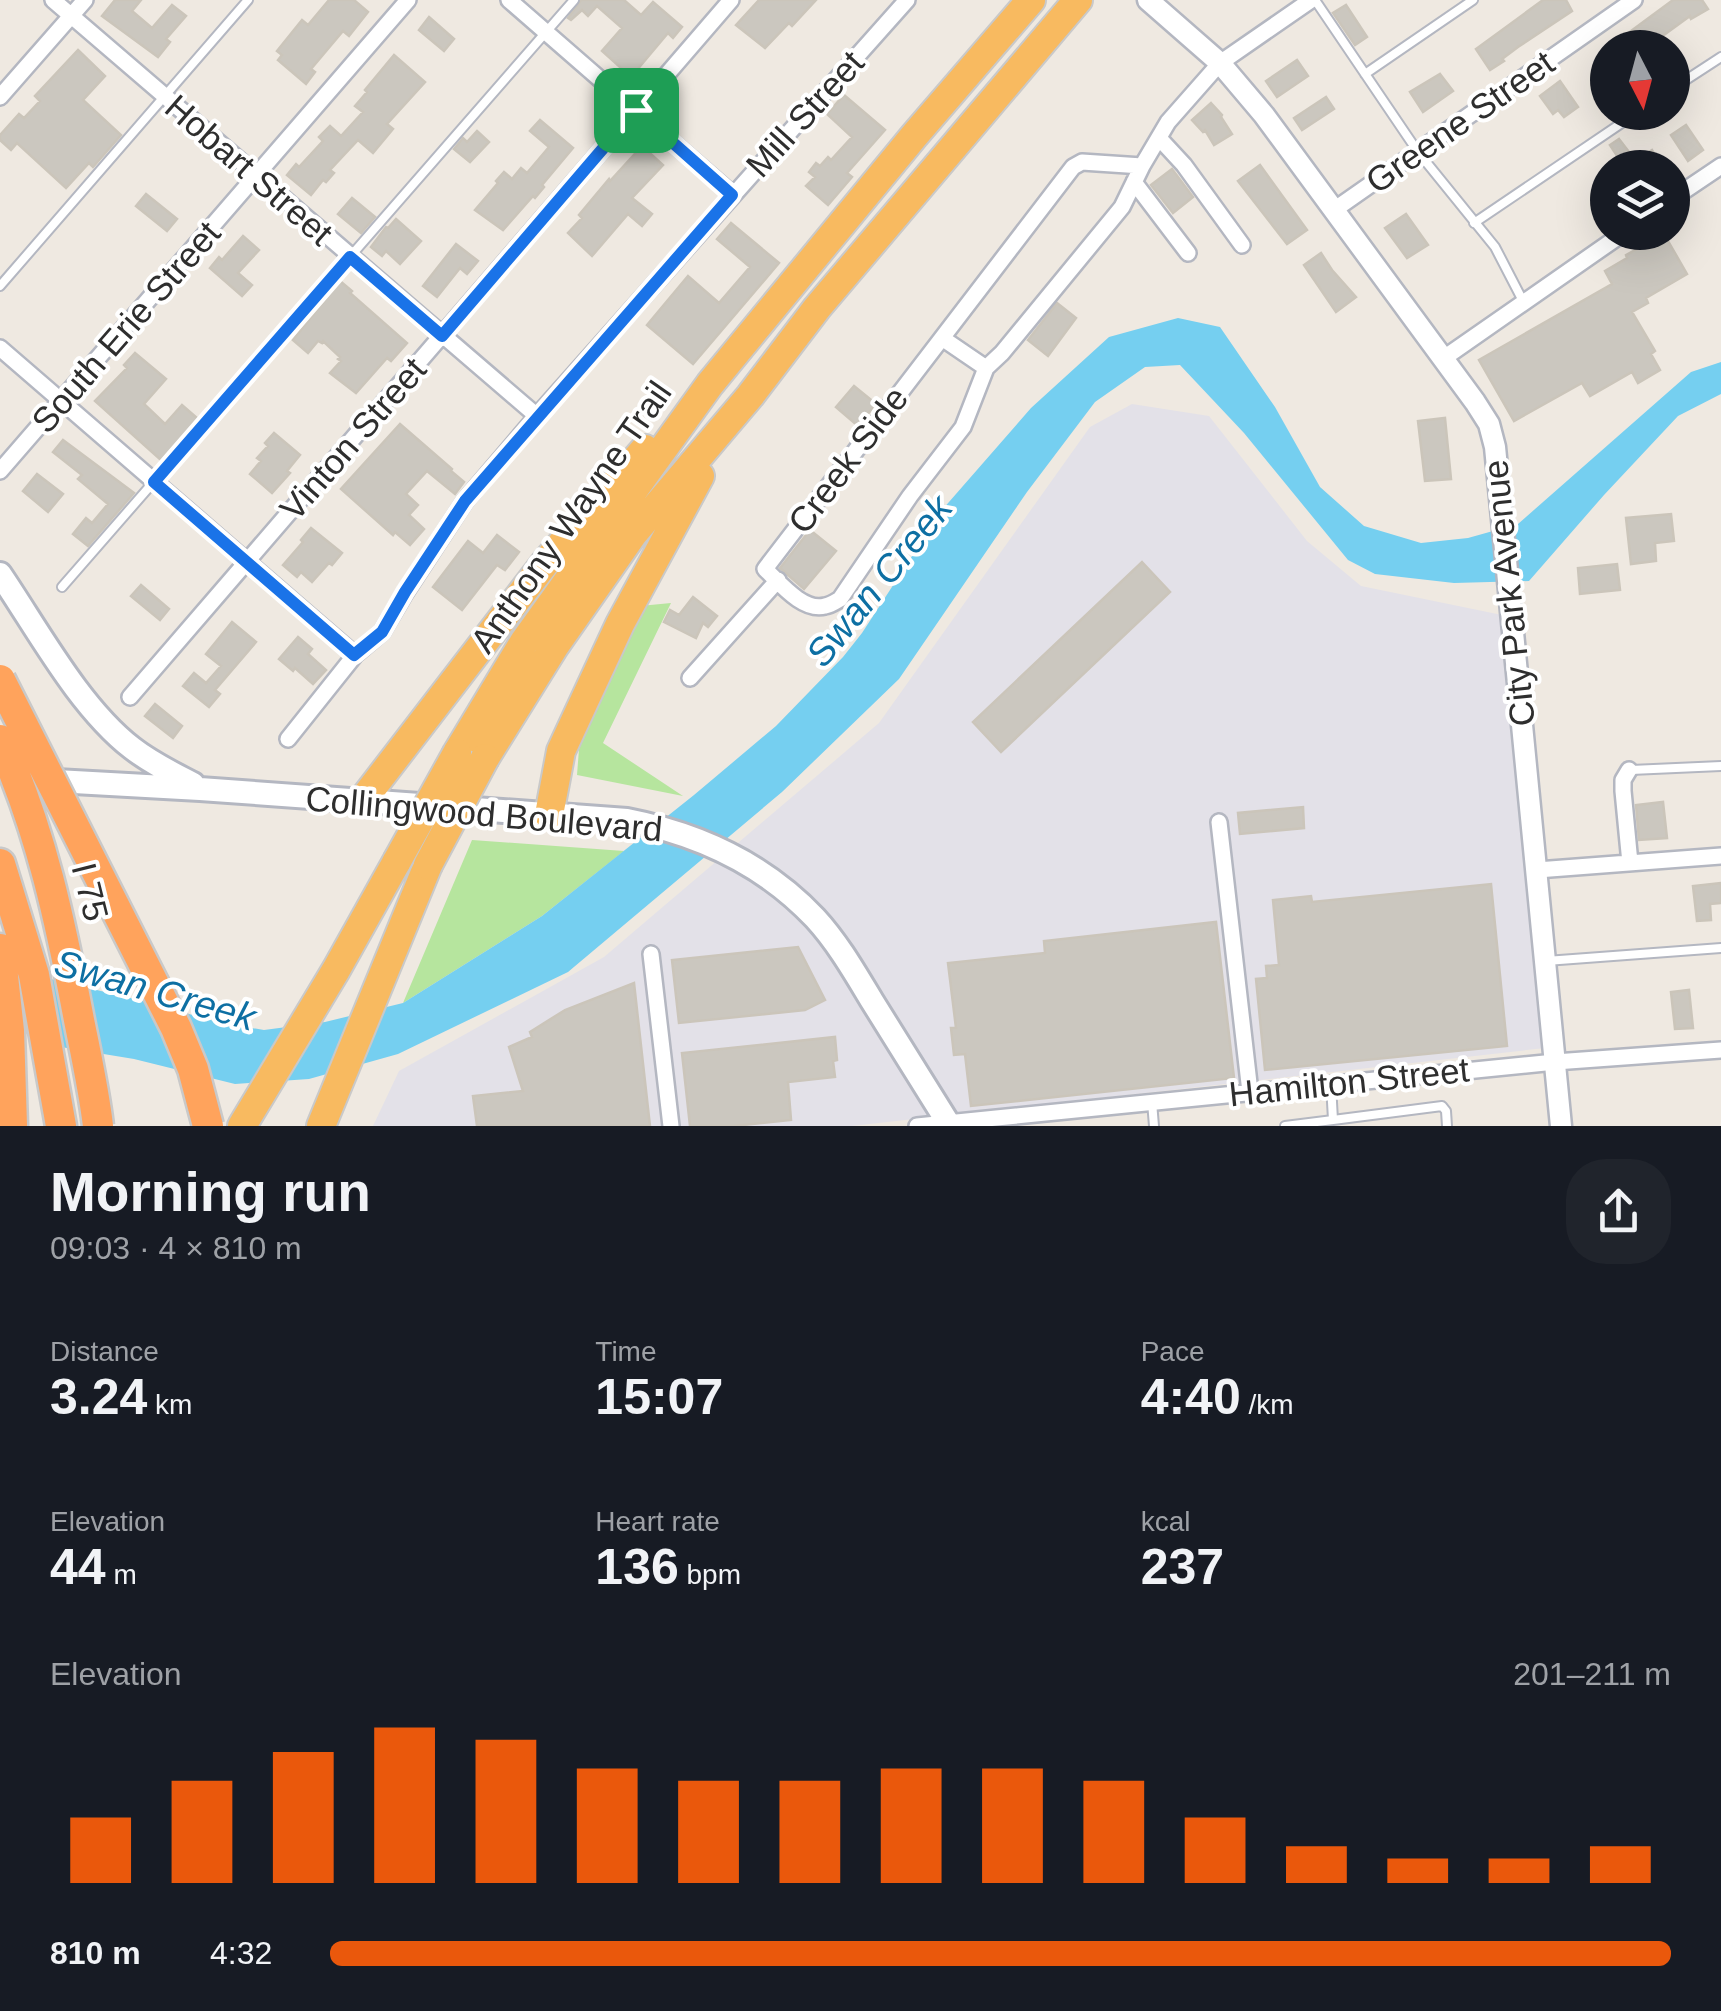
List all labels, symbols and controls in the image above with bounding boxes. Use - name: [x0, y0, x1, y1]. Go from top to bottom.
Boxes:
- north arrow: [1590, 30, 1690, 130]
- map controls: [1590, 30, 1690, 250]
- street label: Greene Street: [1358, 42, 1561, 201]
- street label: Mill Street: [738, 43, 871, 185]
- pin: [594, 68, 679, 153]
- icon: arrive: [609, 83, 664, 138]
- street label: Hobart Street: [158, 87, 341, 253]
- button: layers: [1590, 150, 1690, 250]
- street label: South Erie Street: [23, 213, 228, 440]
- street label: Vinton Street: [272, 350, 434, 528]
- street label: Anthony Wayne Trail: [462, 374, 679, 660]
- street label: Creek Side: [780, 379, 915, 541]
- street label: City Park Avenue: [1475, 458, 1542, 728]
- water label: Swan Creek: [798, 486, 962, 675]
- street label: Collingwood Boulevard: [304, 778, 664, 849]
- street label: I 75: [65, 859, 116, 925]
- water label: Swan Creek: [50, 941, 262, 1039]
- street label: Hamilton Street: [1227, 1049, 1471, 1114]
- button: share: [1566, 1159, 1671, 1264]
- text: Morning run: [50, 1161, 371, 1223]
- text: 09:03 · 4 × 810 m: [50, 1230, 302, 1266]
- text: Distance: [50, 1336, 159, 1367]
- text: Time: [595, 1336, 657, 1367]
- text: Pace: [1141, 1336, 1204, 1367]
- text: 3.24: [50, 1369, 147, 1425]
- text: 15:07: [595, 1369, 723, 1425]
- text: 4:40: [1141, 1369, 1241, 1425]
- text: km: [147, 1389, 192, 1420]
- text: /km: [1241, 1389, 1294, 1420]
- text: Elevation: [50, 1506, 165, 1537]
- text: Heart rate: [595, 1506, 720, 1537]
- text: kcal: [1141, 1506, 1190, 1537]
- text: 44: [50, 1539, 106, 1595]
- text: 136: [595, 1539, 679, 1595]
- text: 237: [1141, 1539, 1224, 1595]
- text: m: [106, 1559, 137, 1590]
- text: bpm: [679, 1559, 741, 1590]
- text: Elevation: [50, 1656, 182, 1692]
- text: 201–211 m: [1513, 1656, 1671, 1692]
- text: 810 m: [50, 1935, 141, 1971]
- text: 4:32: [210, 1935, 272, 1971]

